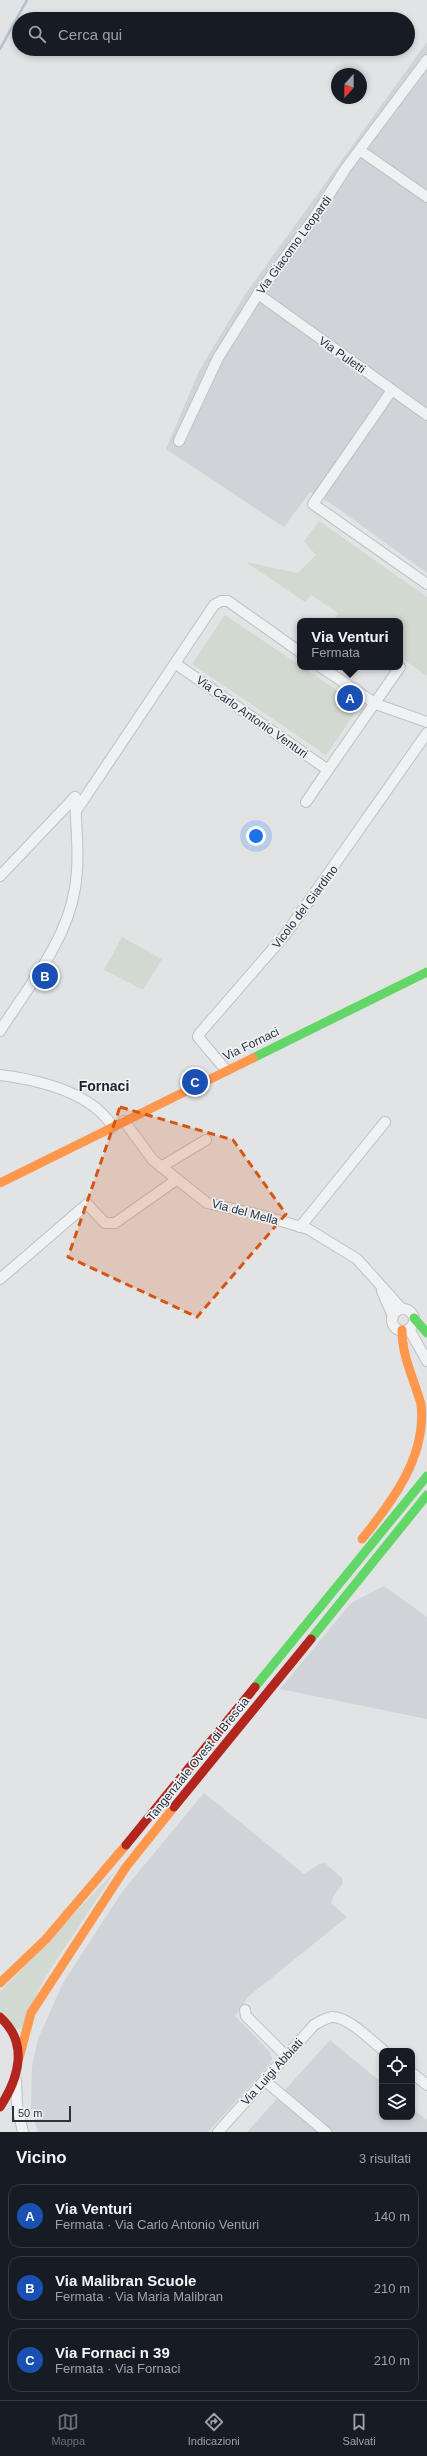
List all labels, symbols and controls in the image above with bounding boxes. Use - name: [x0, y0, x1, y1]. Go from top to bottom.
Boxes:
- search box: [12, 12, 415, 56]
- icon: search: [26, 23, 48, 45]
- text: Cerca qui: [58, 26, 122, 43]
- north arrow: [331, 68, 367, 104]
- street label: Via Giacomo Leopardi: [254, 193, 334, 297]
- street label: Via Puletti: [316, 334, 368, 376]
- popup: [297, 618, 403, 670]
- text: Via Venturi: [311, 628, 389, 645]
- text: Fermata: [311, 645, 360, 660]
- street label: Via Carlo Antonio Venturi: [193, 673, 311, 761]
- pin: A: [337, 683, 363, 713]
- your location: [246, 826, 266, 846]
- street label: Vicolo del Giardino: [269, 862, 341, 951]
- pin: B: [32, 961, 58, 991]
- street label: Via Fornaci: [221, 1024, 281, 1064]
- pin: C: [182, 1067, 208, 1097]
- district label: Fornaci: [79, 1078, 129, 1094]
- street label: Via del Mella: [210, 1196, 280, 1228]
- street label: Tangenziale Ovest di Brescia: [144, 1694, 252, 1824]
- street label: Via Luigi Abbiati: [238, 2036, 306, 2108]
- map controls: [379, 2048, 415, 2120]
- button: locate: [379, 2048, 415, 2084]
- button: layers: [379, 2084, 415, 2120]
- scale bar: [12, 2104, 71, 2123]
- text: 50 m: [18, 2107, 42, 2119]
- text: Vicino: [16, 2148, 67, 2167]
- text: 3 risultati: [359, 2151, 411, 2166]
- text: Via Venturi: [55, 2200, 132, 2217]
- text: A: [25, 2209, 35, 2224]
- text: 140 m: [374, 2209, 410, 2224]
- text: Fermata · Via Carlo Antonio Venturi: [55, 2217, 259, 2232]
- text: Via Malibran Scuole: [55, 2272, 196, 2289]
- text: B: [25, 2281, 35, 2296]
- text: 210 m: [374, 2281, 410, 2296]
- text: Fermata · Via Maria Malibran: [55, 2289, 223, 2304]
- text: Via Fornaci n 39: [55, 2344, 170, 2361]
- text: C: [25, 2353, 35, 2368]
- text: 210 m: [374, 2353, 410, 2368]
- text: Fermata · Via Fornaci: [55, 2361, 180, 2376]
- tab: Mappa: [51, 2411, 85, 2447]
- tab: Indicazioni: [188, 2411, 240, 2447]
- tab: Salvati: [343, 2411, 376, 2447]

